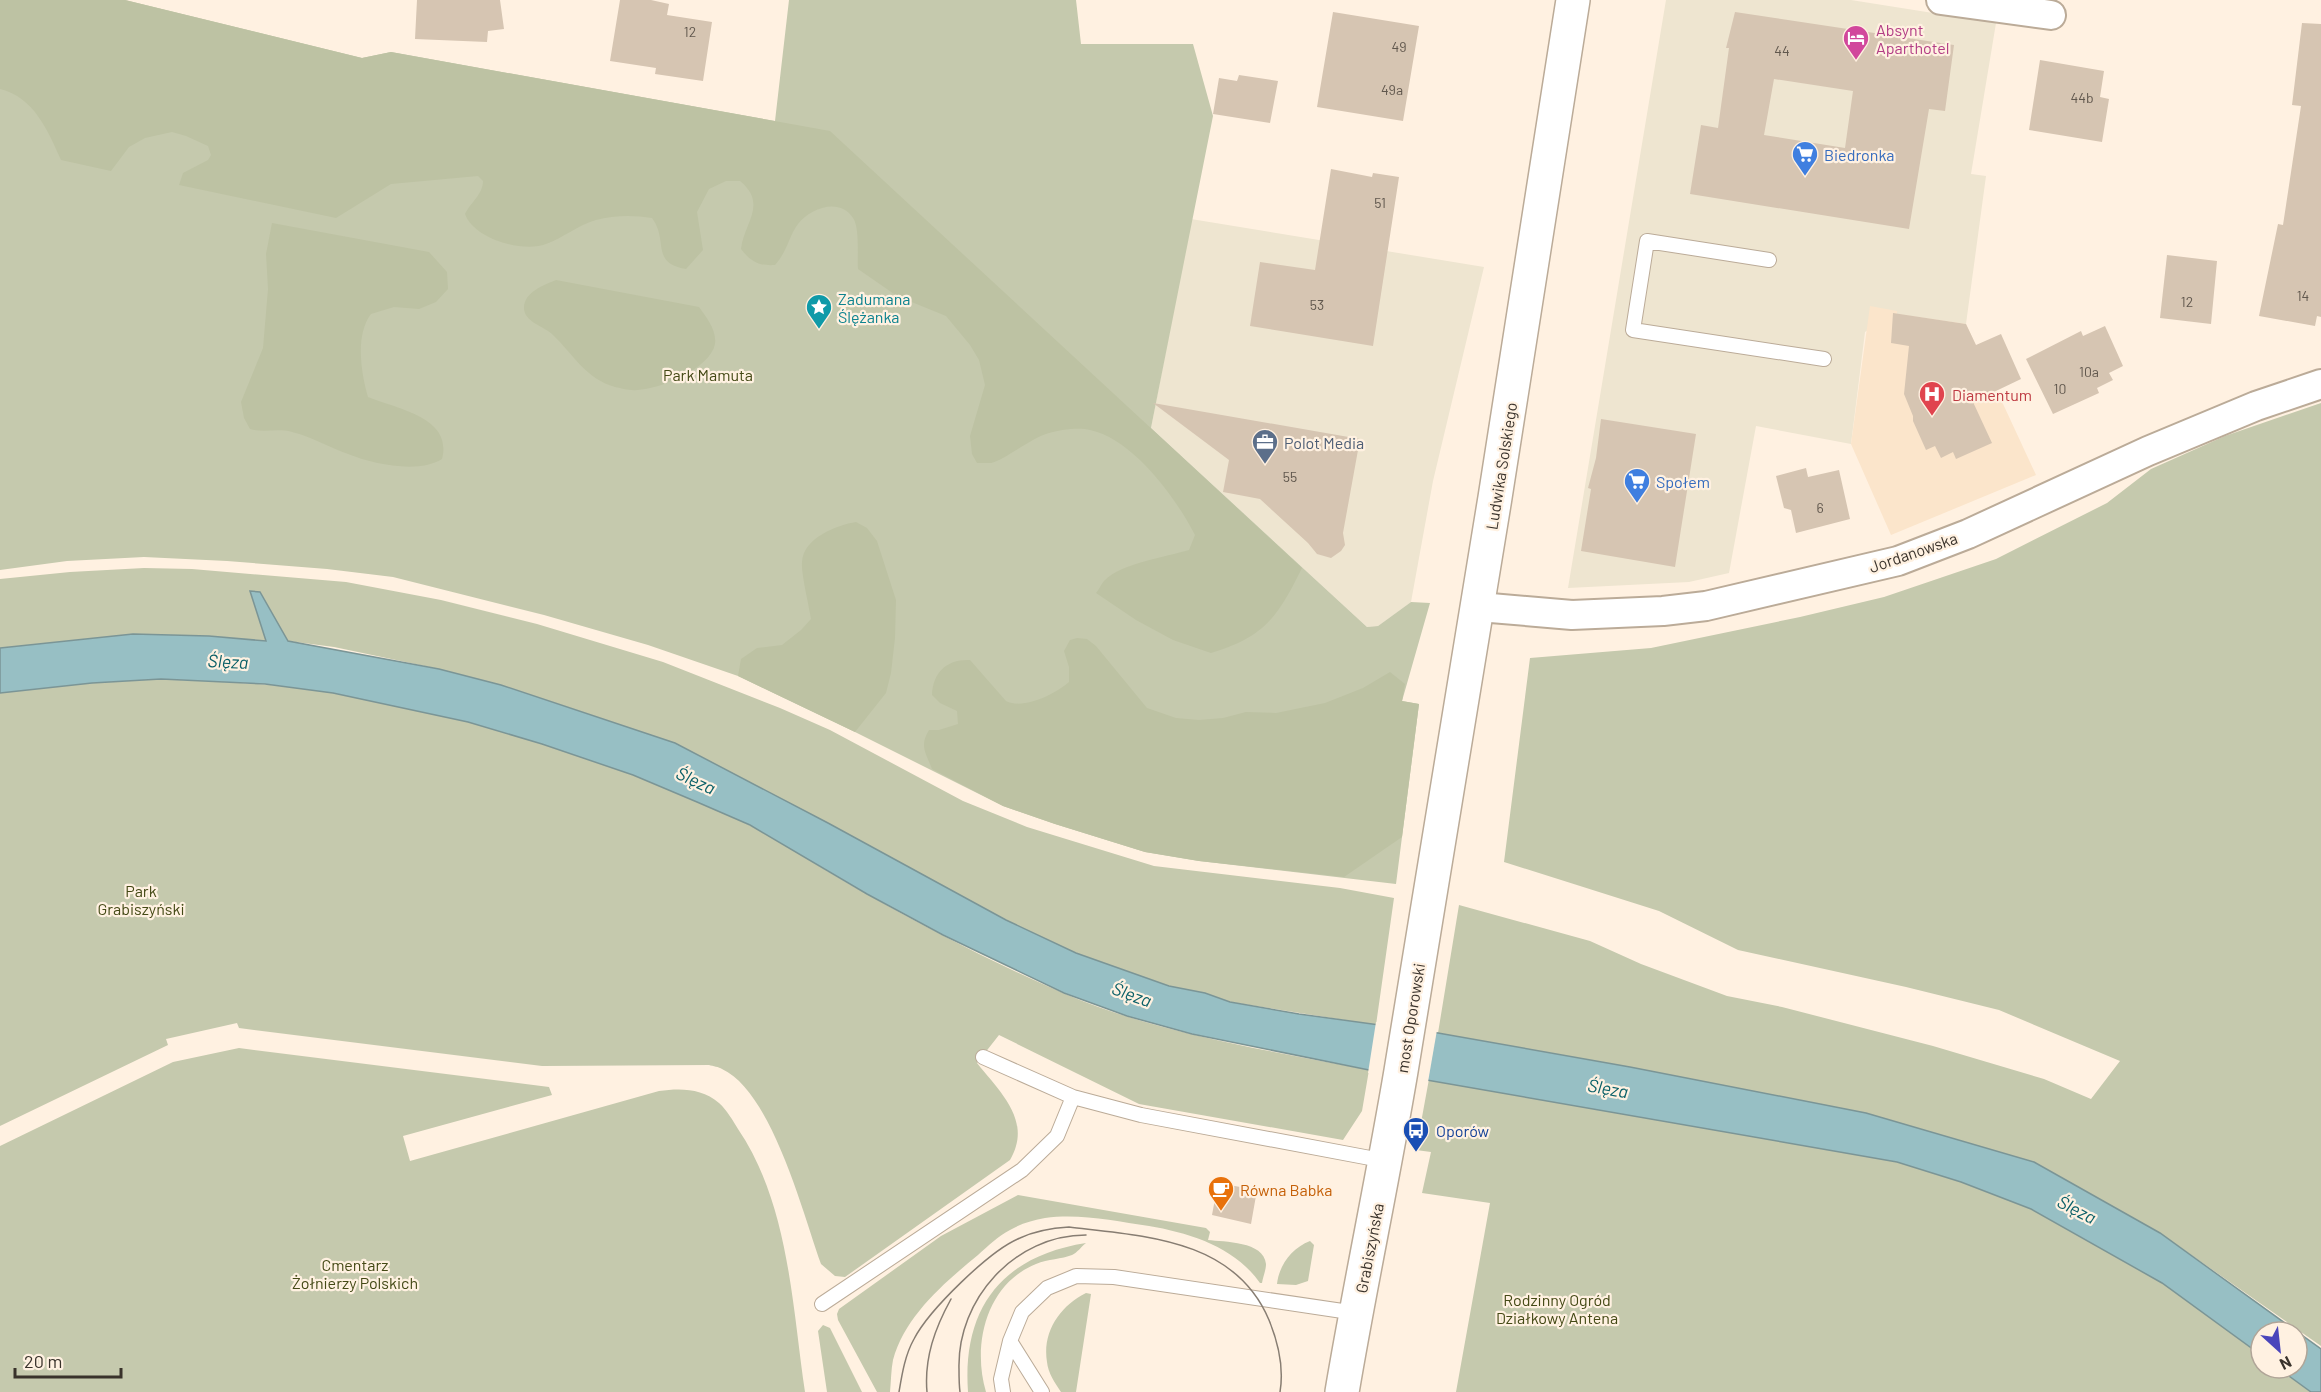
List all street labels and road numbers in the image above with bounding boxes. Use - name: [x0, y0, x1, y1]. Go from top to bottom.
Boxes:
- street label: Ludwika Solskiego: [1482, 401, 1520, 531]
- street label: Jordanowska: [1866, 528, 1960, 576]
- street label: most Oporowski: [1392, 962, 1428, 1074]
- street label: Grabiszyńska: [1351, 1201, 1387, 1295]

